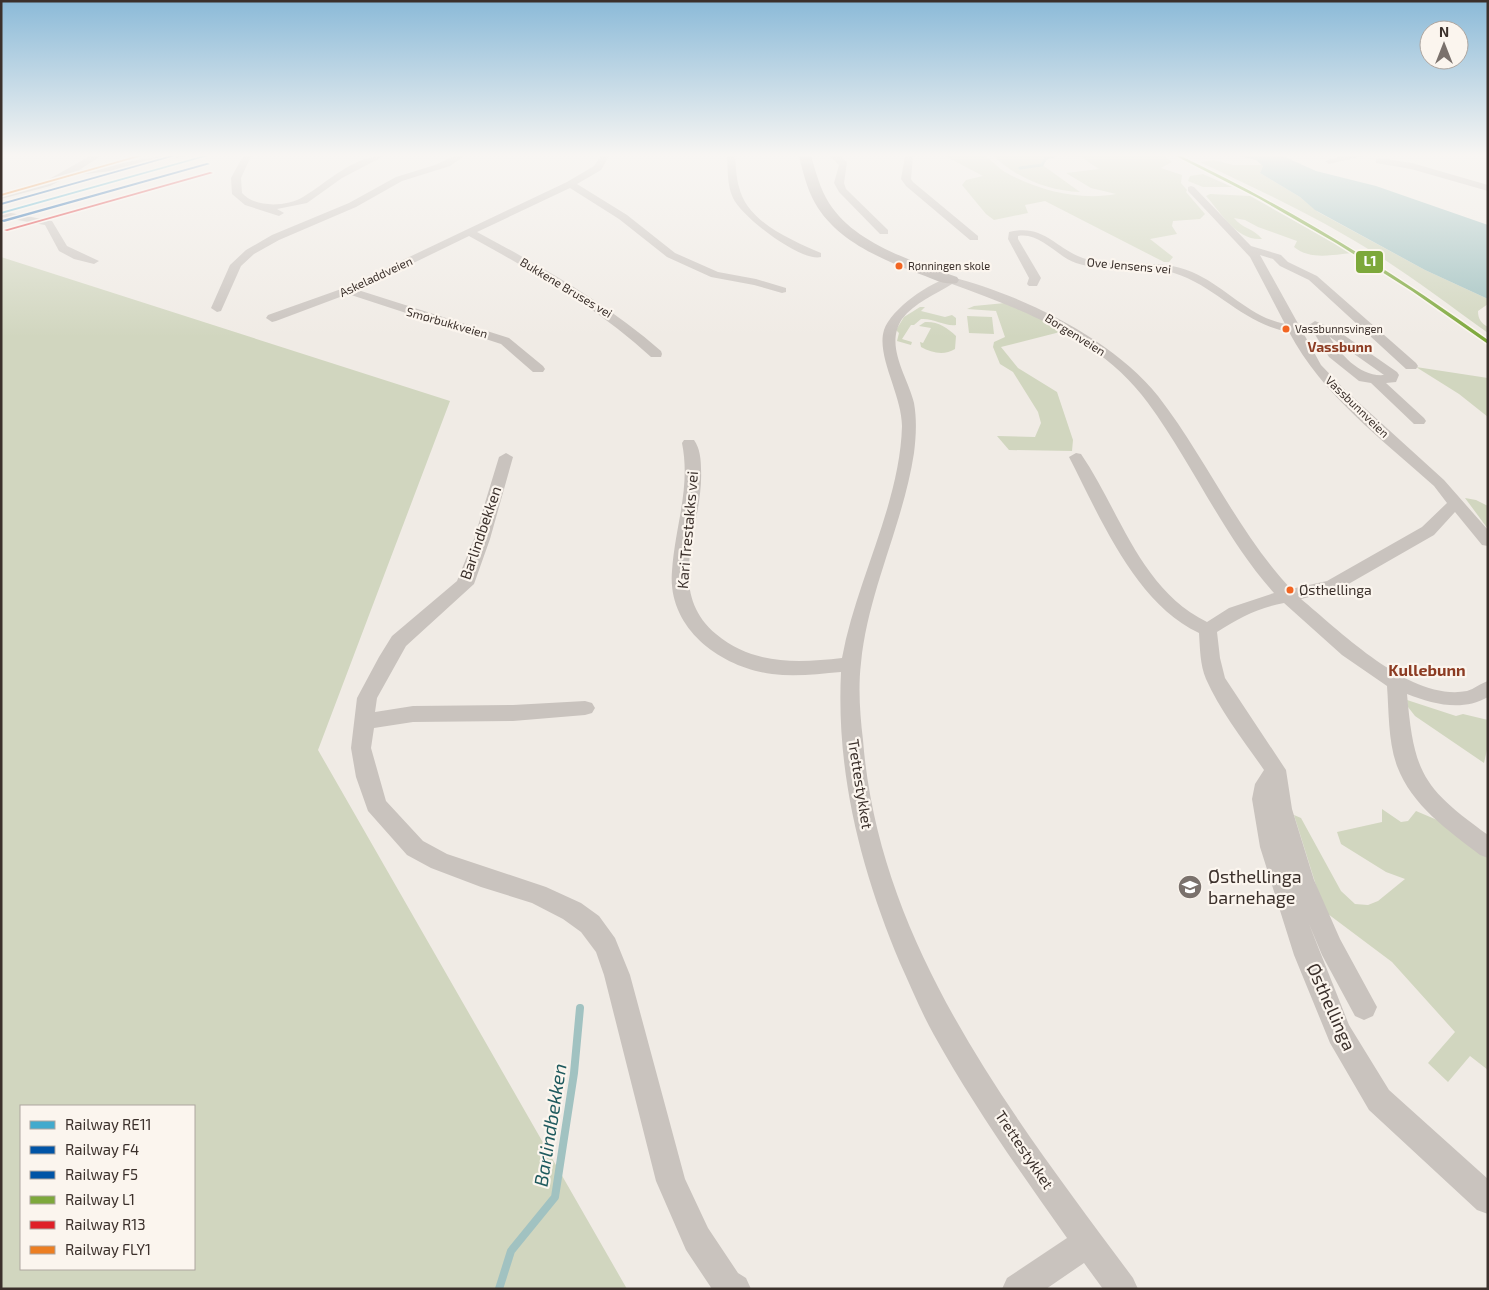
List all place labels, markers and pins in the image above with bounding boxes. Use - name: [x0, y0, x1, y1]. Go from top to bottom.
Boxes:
- place label: Rønningen skole: [908, 259, 990, 272]
- marker: Rønningen skole: [894, 261, 904, 271]
- place label: Vassbunnsvingen: [1295, 322, 1383, 335]
- marker: Vassbunnsvingen: [1281, 324, 1291, 334]
- place label: Østhellinga: [1299, 581, 1372, 598]
- marker: Østhellinga: [1285, 585, 1295, 595]
- place label: Østhellinga barnehage: [1208, 865, 1302, 908]
- school or university icon: Østhellinga barnehage: [1177, 874, 1203, 900]

